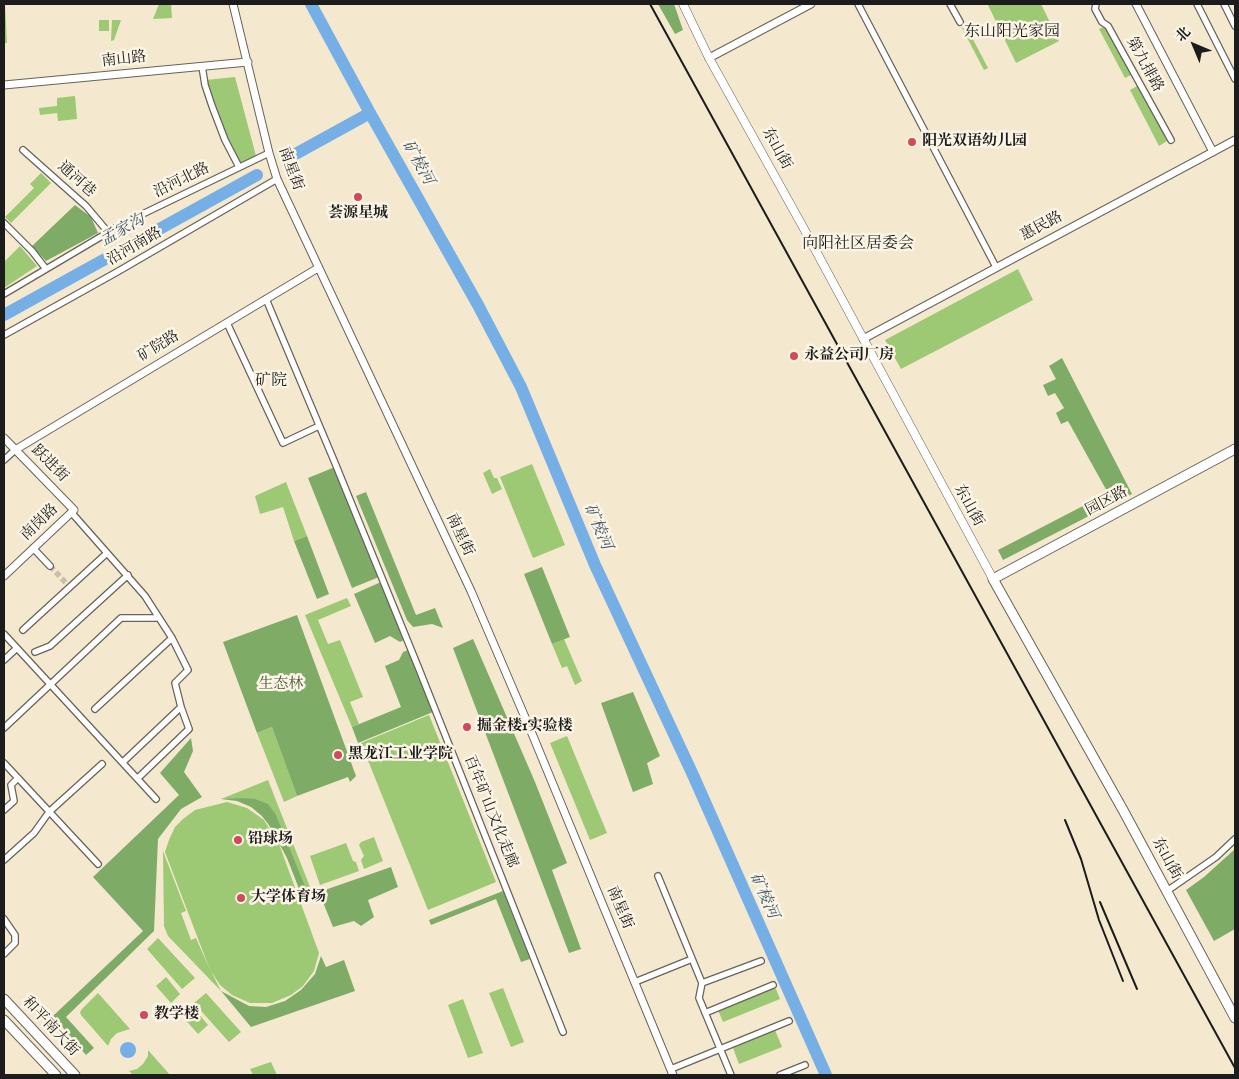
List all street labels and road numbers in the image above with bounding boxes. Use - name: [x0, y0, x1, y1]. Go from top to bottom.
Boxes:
- street label: 第九排路: [1122, 34, 1166, 96]
- street label: 南山路: [101, 49, 147, 71]
- street label: 东山街: [757, 125, 795, 173]
- street label: 南星街: [274, 145, 306, 193]
- street label: 通河巷: [53, 158, 99, 202]
- street label: 沿河北路: [151, 160, 213, 202]
- street label: 惠民路: [1018, 208, 1066, 246]
- street label: 沿河南路: [105, 224, 165, 270]
- street label: 矿院路: [135, 328, 183, 366]
- street label: 跃进街: [27, 442, 71, 486]
- street label: 东山街: [949, 482, 987, 530]
- street label: 园区路: [1083, 483, 1131, 521]
- street label: 南岗路: [18, 501, 62, 545]
- street label: 南星街: [441, 511, 477, 559]
- street label: 百年矿山文化走廊: [459, 753, 521, 871]
- street label: 东山街: [1147, 835, 1185, 883]
- street label: 南星街: [602, 884, 636, 932]
- street label: 和平南大街: [18, 993, 82, 1061]

